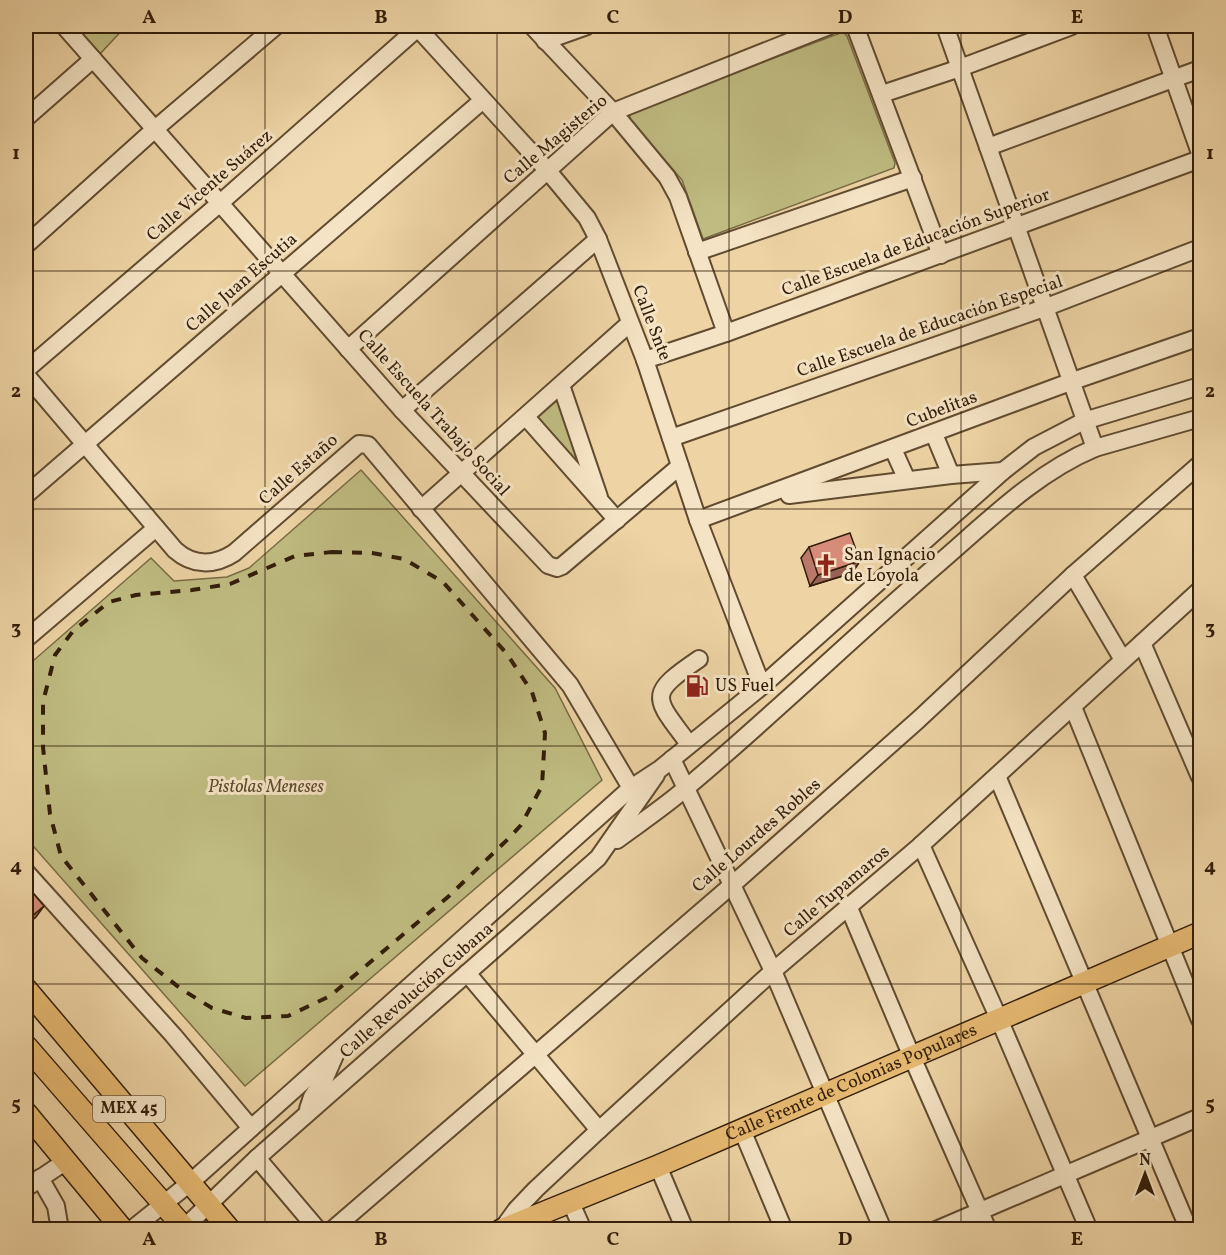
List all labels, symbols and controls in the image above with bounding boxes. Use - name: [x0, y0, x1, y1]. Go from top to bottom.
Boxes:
- text: A: [142, 4, 156, 32]
- text: B: [374, 4, 388, 32]
- text: C: [607, 4, 620, 32]
- text: D: [838, 4, 852, 32]
- text: E: [1071, 4, 1083, 32]
- street label: Calle Magisterio: [499, 89, 613, 191]
- street label: Calle Vicente Suárez: [142, 124, 278, 248]
- text: 1: [12, 140, 20, 168]
- text: 1: [1206, 140, 1214, 168]
- street label: Calle Escuela de Educación Superior: [778, 183, 1054, 303]
- street label: Calle Juan Escutia: [181, 227, 303, 338]
- street label: Calle Escuela de Educación Especial: [794, 270, 1066, 384]
- street label: Calle Snte: [625, 282, 677, 364]
- street label: Calle Escuela Trabajo Social: [351, 324, 515, 502]
- text: 2: [11, 378, 21, 406]
- text: 2: [1205, 378, 1215, 406]
- street label: Cubelitas: [903, 385, 981, 435]
- street label: Calle Estaño: [254, 429, 344, 511]
- place label: San Ignacio de Loyola: [844, 543, 936, 589]
- church icon: San Ignacio de Loyola: [813, 552, 839, 578]
- text: 3: [11, 615, 21, 643]
- text: 3: [1205, 615, 1215, 643]
- fuel station icon: US Fuel: [684, 673, 710, 699]
- place label: US Fuel: [715, 674, 774, 699]
- street label: Calle Lourdes Robles: [687, 773, 827, 899]
- park label: Pistolas Meneses: [208, 775, 324, 800]
- street label: Calle Tupamaros: [778, 840, 896, 944]
- text: 4: [10, 853, 22, 881]
- text: 4: [1204, 853, 1216, 881]
- street label: Calle Revolución Cubana: [335, 917, 499, 1065]
- street label: Calle Frente de Colonias Populares: [722, 1018, 981, 1148]
- text: 5: [11, 1091, 21, 1119]
- text: 5: [1205, 1091, 1215, 1119]
- road number: MEX 45: [93, 1096, 165, 1122]
- north arrow: [1115, 1144, 1175, 1204]
- text: N: [1139, 1150, 1151, 1172]
- text: A: [142, 1226, 156, 1254]
- text: B: [374, 1226, 388, 1254]
- text: C: [607, 1226, 620, 1254]
- text: D: [838, 1226, 852, 1254]
- text: E: [1071, 1226, 1083, 1254]

